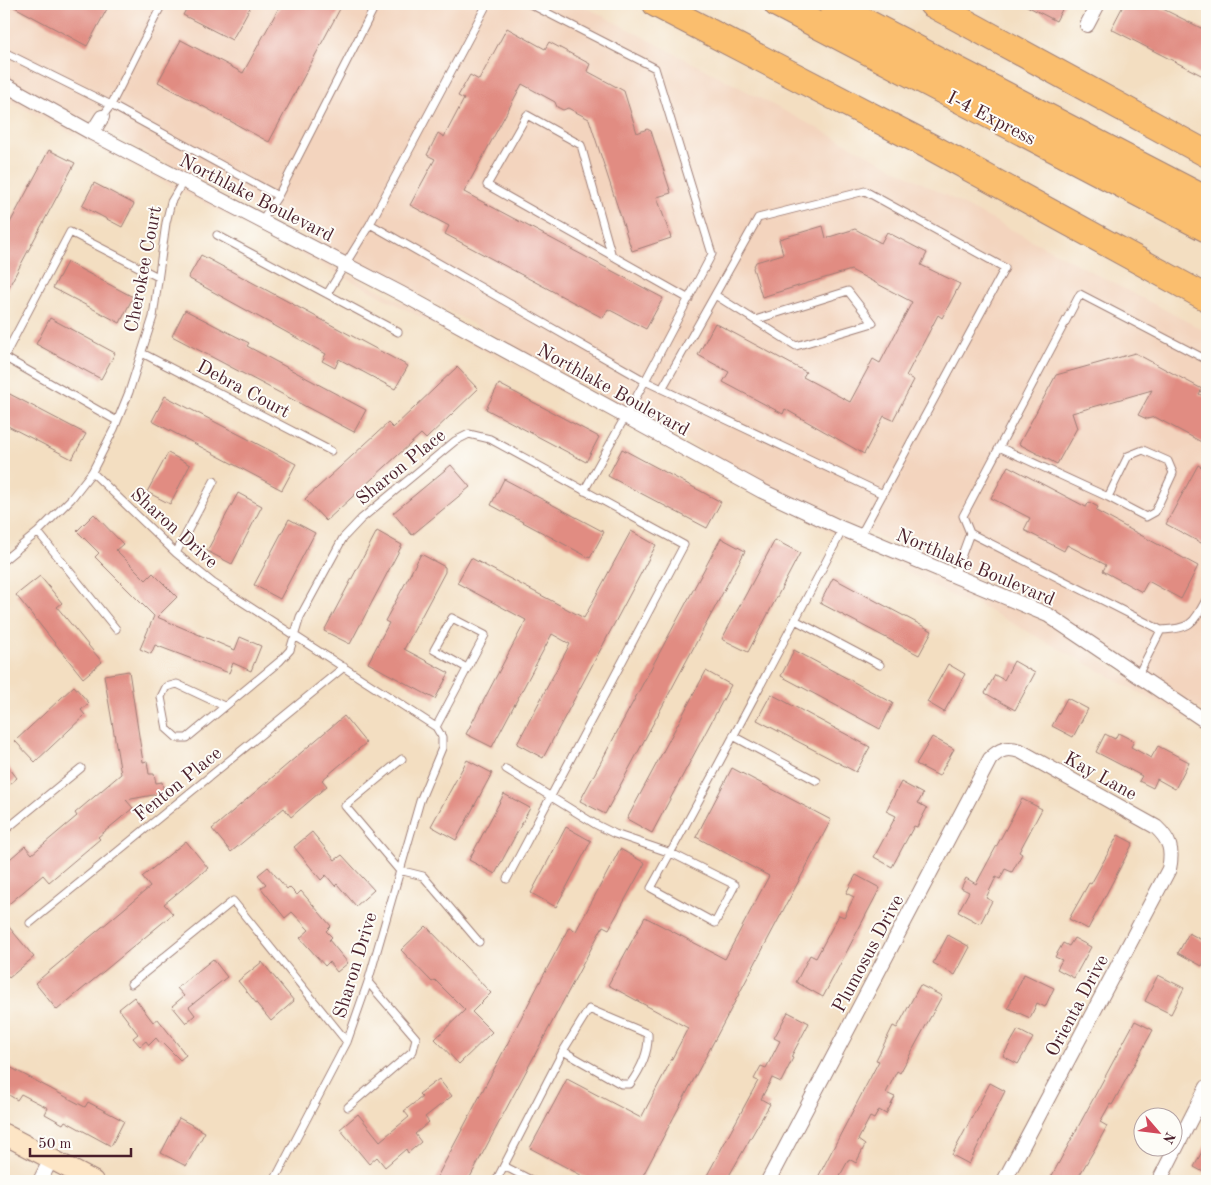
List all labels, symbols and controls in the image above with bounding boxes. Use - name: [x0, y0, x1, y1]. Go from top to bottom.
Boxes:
- street label: I-4 Express: [943, 89, 1038, 150]
- street label: Northlake Boulevard: [176, 152, 336, 246]
- street label: Cherokee Court: [123, 205, 166, 334]
- street label: Northlake Boulevard: [534, 342, 692, 441]
- street label: Debra Court: [193, 358, 293, 423]
- street label: Sharon Place: [353, 426, 450, 510]
- street label: Sharon Drive: [126, 485, 221, 573]
- street label: Northlake Boulevard: [893, 526, 1057, 610]
- street label: Fenton Place: [131, 744, 226, 826]
- street label: Kay Lane: [1060, 749, 1139, 805]
- street label: Plumosus Drive: [830, 892, 908, 1016]
- street label: Sharon Drive: [331, 910, 382, 1021]
- street label: Orienta Drive: [1043, 952, 1113, 1060]
- north arrow: [1134, 1108, 1184, 1158]
- scale bar: [30, 1125, 131, 1157]
- text: N: [1160, 1130, 1177, 1146]
- text: 50 m: [38, 1137, 72, 1152]

